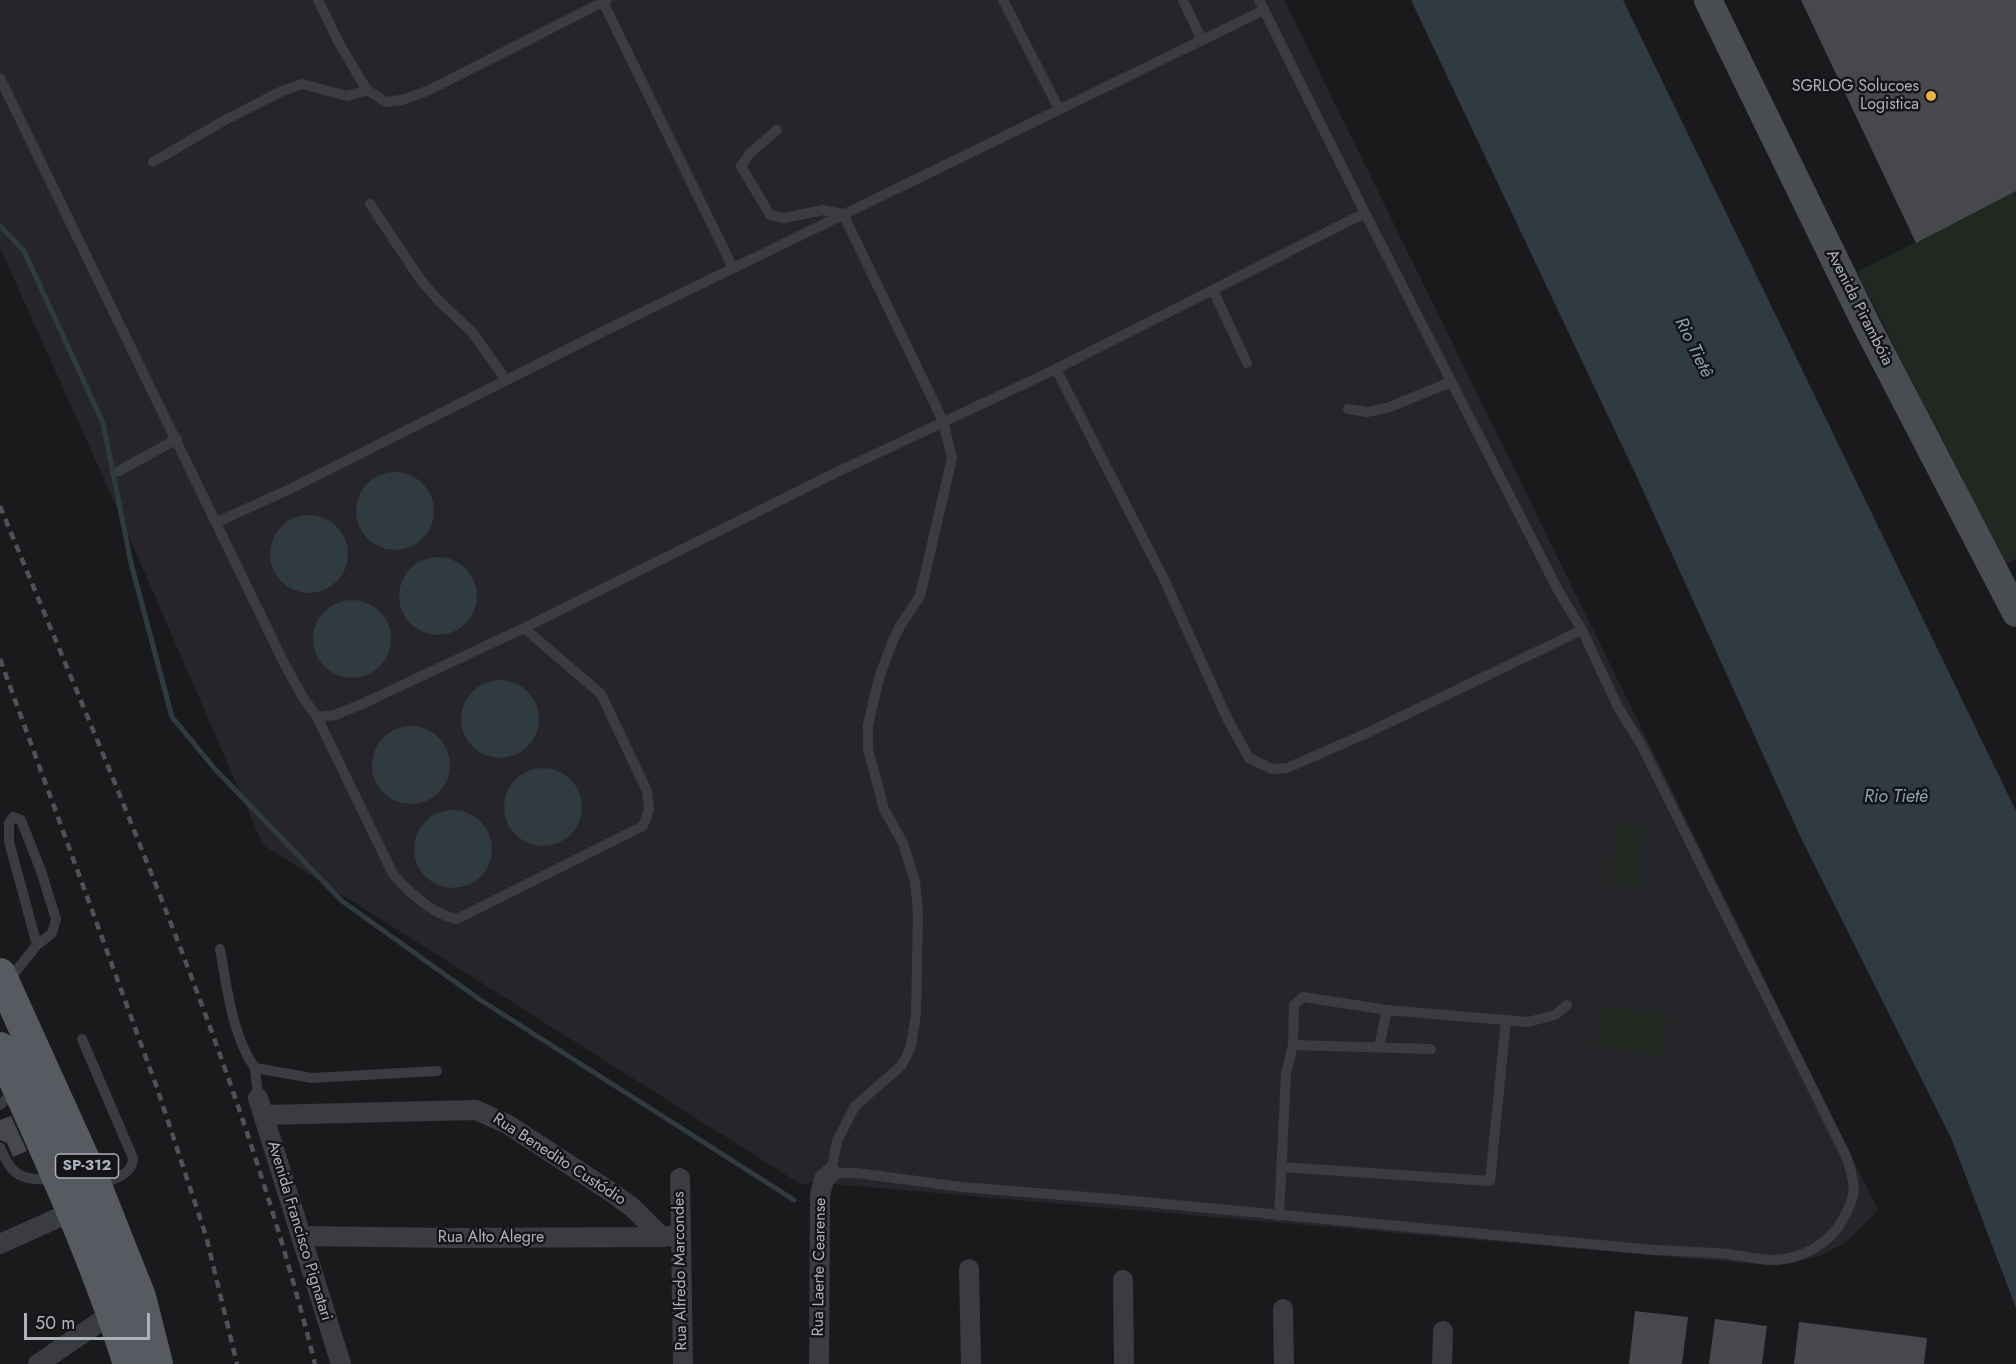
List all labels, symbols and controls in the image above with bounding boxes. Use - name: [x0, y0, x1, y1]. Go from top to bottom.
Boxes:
- place label: SGRLOG Solucoes Logistica: [1792, 77, 1919, 115]
- marker: SGRLOG Solucoes Logistica: [1924, 89, 1938, 103]
- street label: Avenida Pirambóia: [1822, 247, 1896, 369]
- water label: Rio Tietê: [1669, 314, 1717, 382]
- water label: Rio Tietê: [1864, 787, 1928, 809]
- street label: Rua Benedito Custódio: [489, 1110, 629, 1210]
- street label: Avenida Francisco Pignatari: [262, 1139, 336, 1323]
- road number: SP-312: [56, 1154, 118, 1178]
- street label: Rua Alfredo Marcondes: [670, 1191, 692, 1351]
- street label: Rua Laerte Cearense: [809, 1197, 831, 1337]
- street label: Rua Alto Alegre: [438, 1228, 544, 1248]
- scale bar: [27, 1301, 153, 1339]
- text: 50 m: [35, 1310, 75, 1336]

